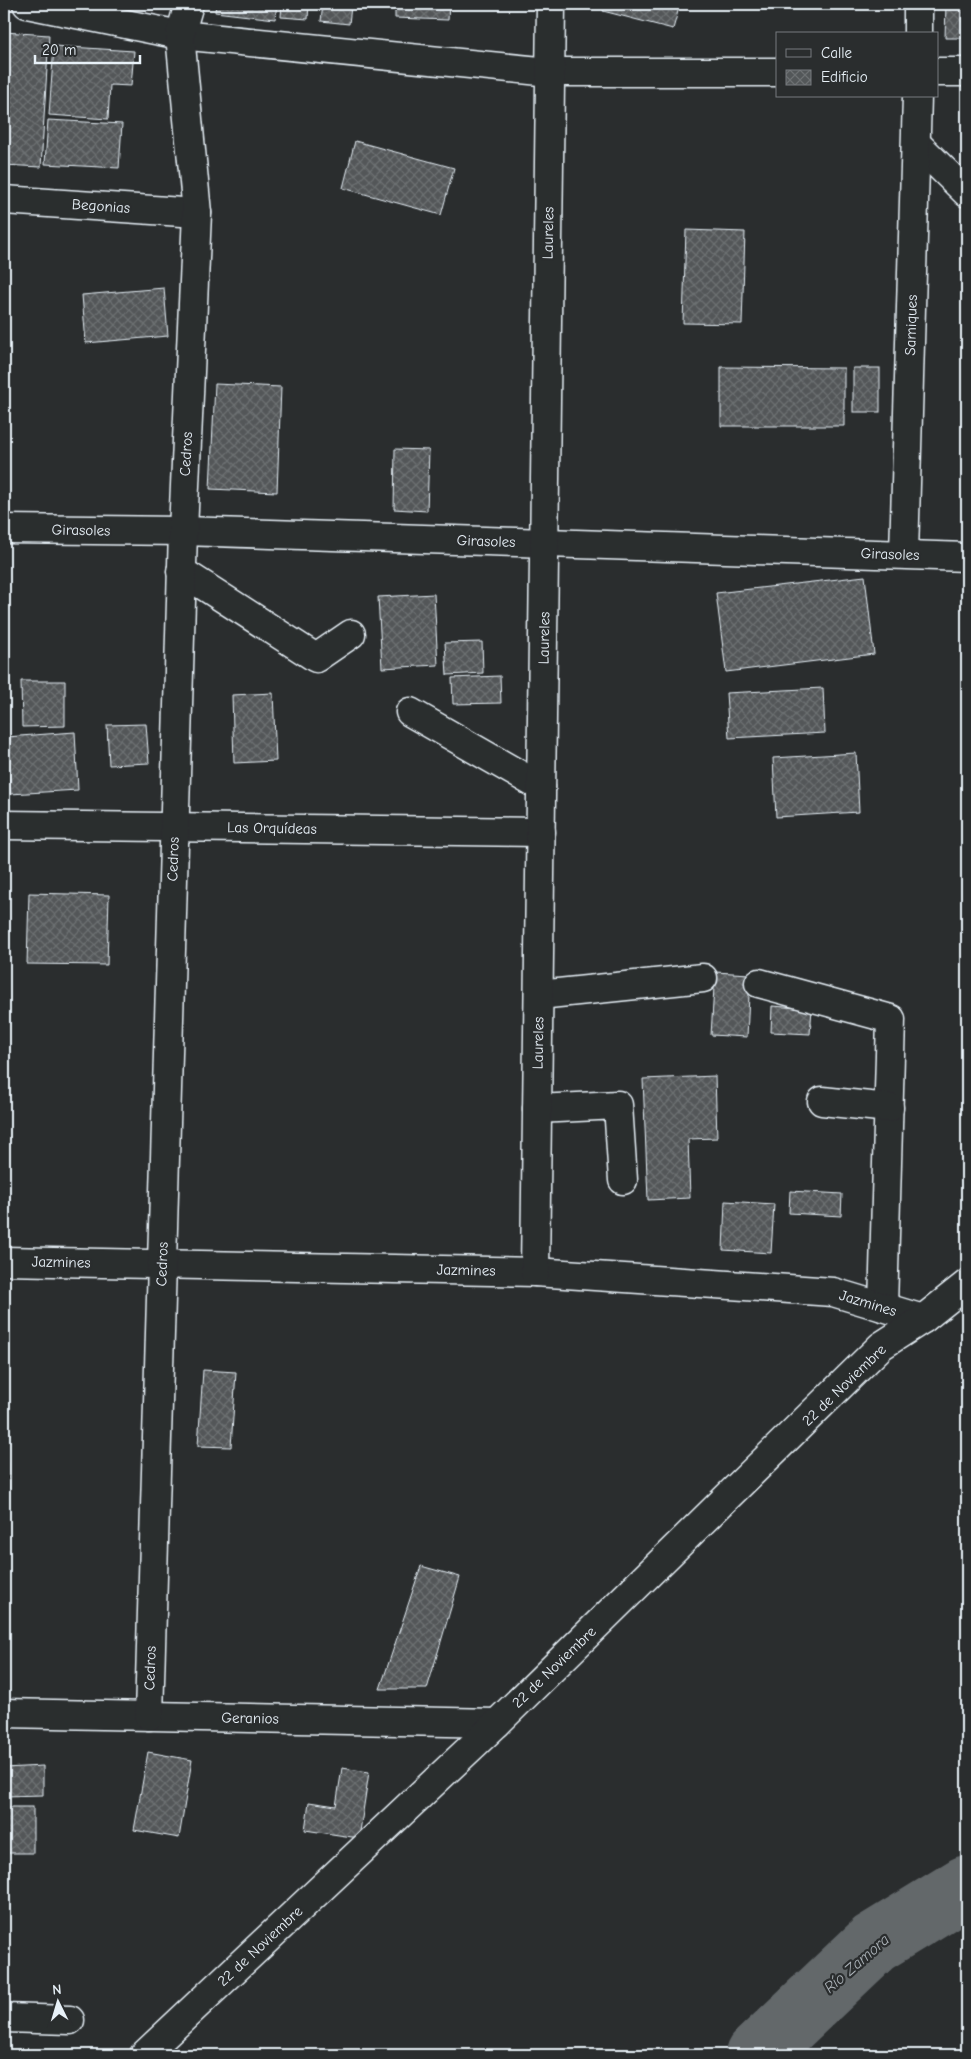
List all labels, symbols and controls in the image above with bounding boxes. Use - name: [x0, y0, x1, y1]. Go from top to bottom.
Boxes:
- scale bar: [35, 32, 140, 64]
- legend: [776, 32, 938, 98]
- text: 20 m: [42, 41, 76, 59]
- text: Calle: [821, 44, 853, 62]
- text: Edificio: [821, 68, 868, 86]
- street label: Begonias: [71, 195, 131, 217]
- street label: Laureles: [539, 206, 557, 260]
- street label: Samiques: [901, 294, 921, 356]
- street label: Cedros: [176, 431, 196, 477]
- street label: Girasoles: [51, 520, 111, 540]
- street label: Girasoles: [456, 531, 516, 551]
- street label: Girasoles: [860, 544, 920, 564]
- street label: Laureles: [535, 611, 553, 665]
- street label: Las Orquídeas: [227, 818, 317, 838]
- street label: Cedros: [163, 836, 183, 882]
- street label: Laureles: [529, 1016, 547, 1070]
- street label: Cedros: [152, 1241, 172, 1287]
- street label: Jazmines: [31, 1252, 91, 1272]
- street label: Jazmines: [436, 1260, 496, 1280]
- street label: Jazmines: [837, 1286, 899, 1320]
- street label: 22 de Noviembre: [798, 1340, 890, 1430]
- street label: 22 de Noviembre: [508, 1622, 600, 1712]
- street label: Cedros: [140, 1645, 160, 1691]
- street label: Geranios: [221, 1709, 279, 1727]
- street label: 22 de Noviembre: [214, 1902, 307, 1990]
- water label: Río Zamora: [820, 1931, 893, 1997]
- north arrow: [32, 1976, 82, 2026]
- text: N: [52, 1981, 62, 1998]

